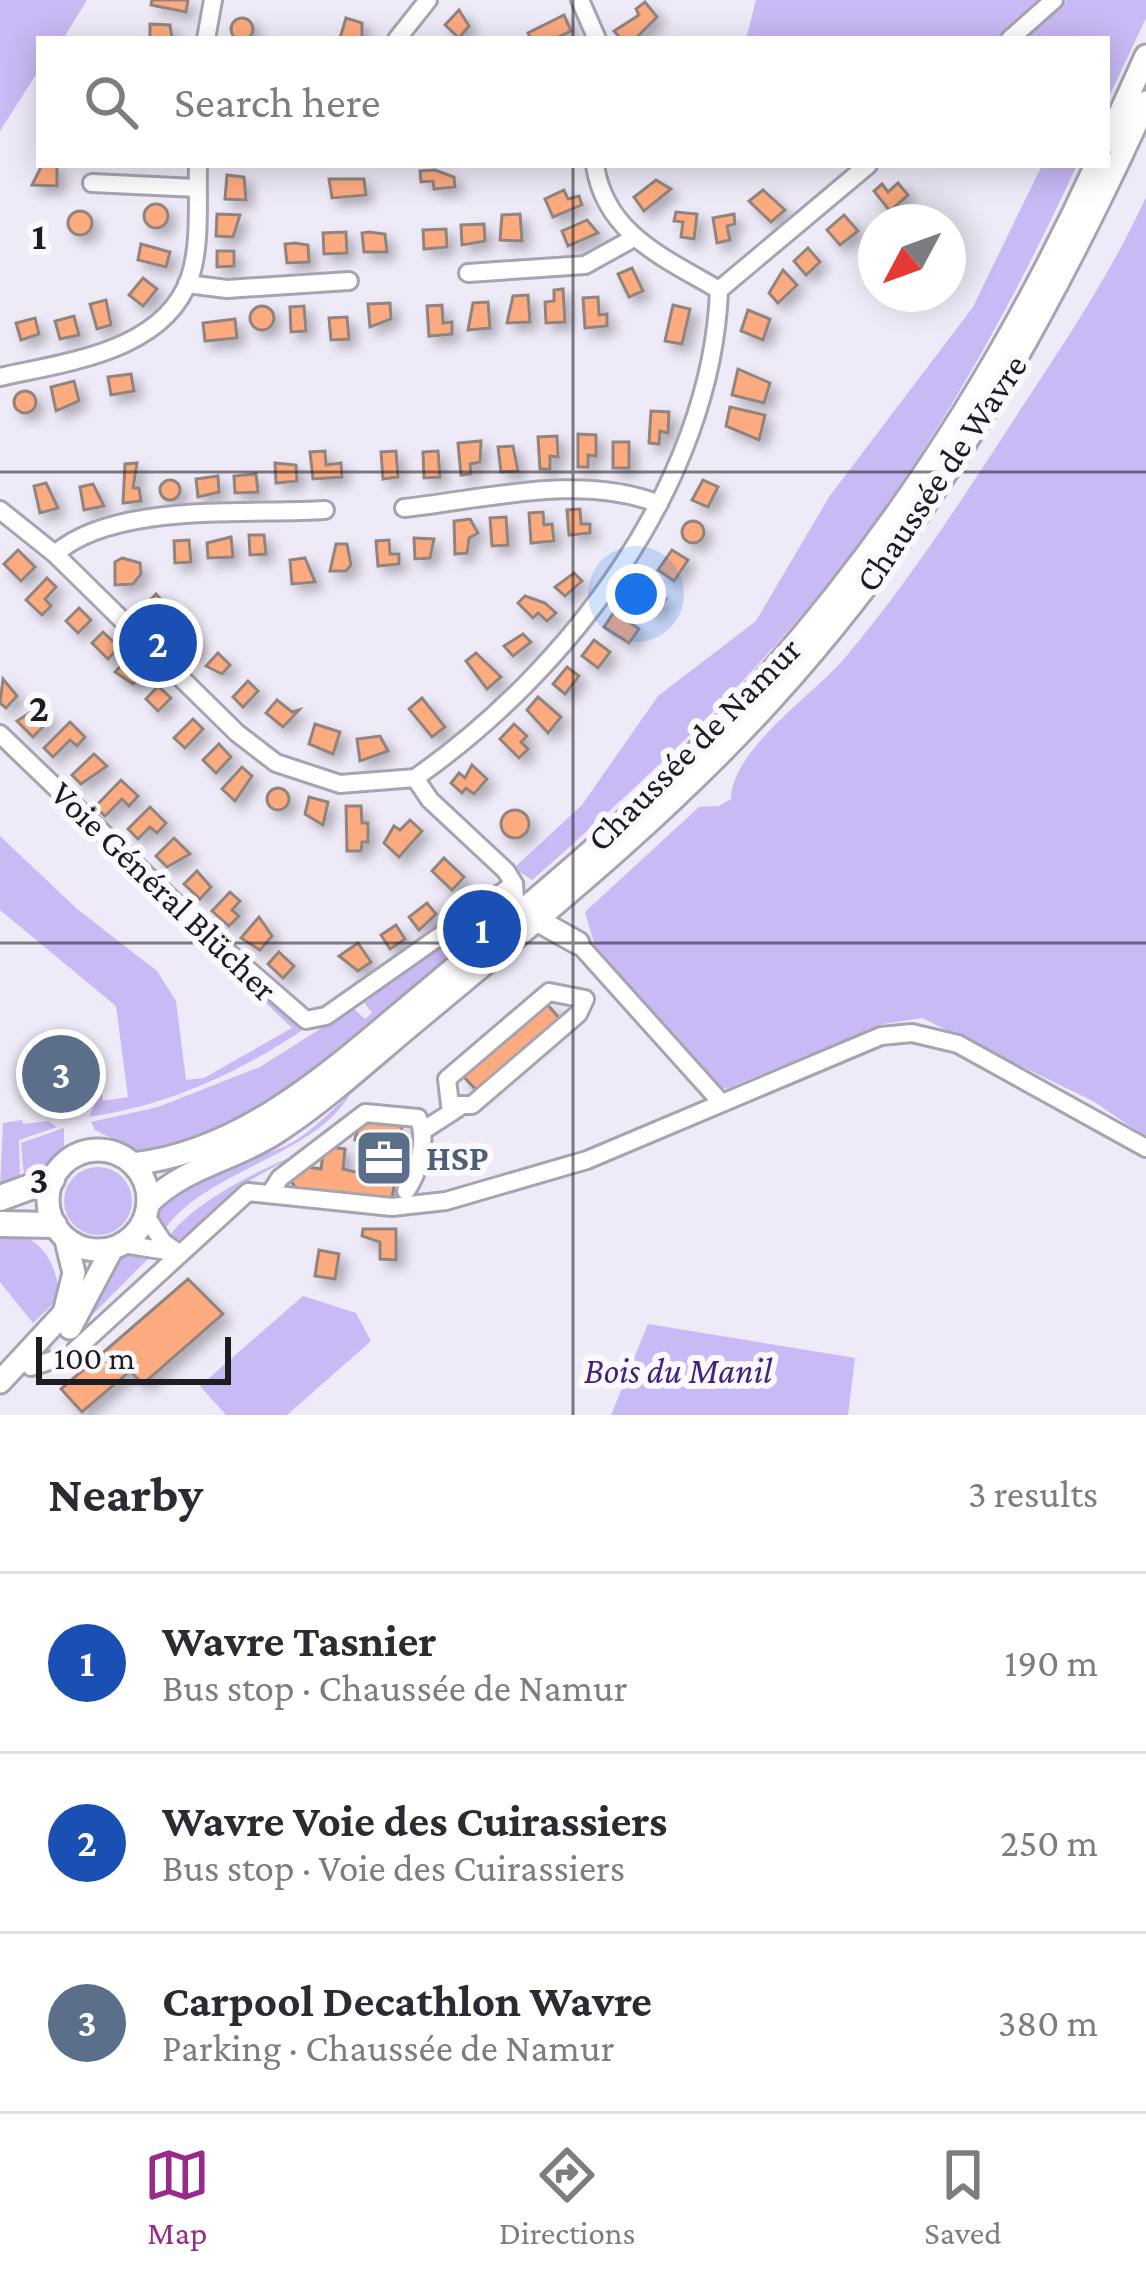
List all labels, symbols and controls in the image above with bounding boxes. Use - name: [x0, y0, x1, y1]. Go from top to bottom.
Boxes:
- search box: [36, 36, 1110, 168]
- icon: search: [78, 69, 144, 135]
- text: Search here: [174, 77, 381, 127]
- north arrow: [858, 204, 966, 312]
- text: 1: [32, 214, 46, 257]
- street label: Chaussée de Wavre: [847, 347, 1035, 599]
- your location: [606, 564, 666, 624]
- pin: 2: [119, 598, 197, 688]
- street label: Chaussée de Namur: [579, 629, 809, 859]
- text: 2: [29, 686, 49, 729]
- street label: Voie Général Blücher: [43, 773, 285, 1009]
- pin: 1: [443, 884, 521, 974]
- pin: 3: [22, 1029, 100, 1119]
- office icon: HSP: [353, 1127, 415, 1189]
- place label: HSP: [426, 1138, 489, 1178]
- text: 3: [29, 1158, 49, 1201]
- scale bar: [36, 1331, 231, 1384]
- text: 100 m: [54, 1339, 135, 1376]
- park label: Bois du Manil: [584, 1351, 773, 1391]
- text: Nearby: [48, 1465, 203, 1522]
- text: 3 results: [968, 1472, 1098, 1515]
- text: Wavre Tasnier: [162, 1616, 436, 1666]
- text: 1: [80, 1641, 94, 1684]
- text: 190 m: [1005, 1641, 1098, 1684]
- text: Bus stop · Chaussée de Namur: [162, 1666, 628, 1709]
- text: Wavre Voie des Cuirassiers: [162, 1796, 667, 1846]
- text: 2: [77, 1821, 97, 1864]
- text: 250 m: [1000, 1821, 1098, 1864]
- text: Bus stop · Voie des Cuirassiers: [162, 1846, 625, 1889]
- text: Carpool Decathlon Wavre: [162, 1976, 652, 2026]
- text: 3: [77, 2001, 97, 2044]
- text: 380 m: [998, 2001, 1098, 2044]
- text: Parking · Chaussée de Namur: [162, 2026, 615, 2069]
- tab: Map: [144, 2142, 210, 2251]
- tab: Directions: [499, 2142, 636, 2251]
- tab: Saved: [924, 2142, 1002, 2251]

